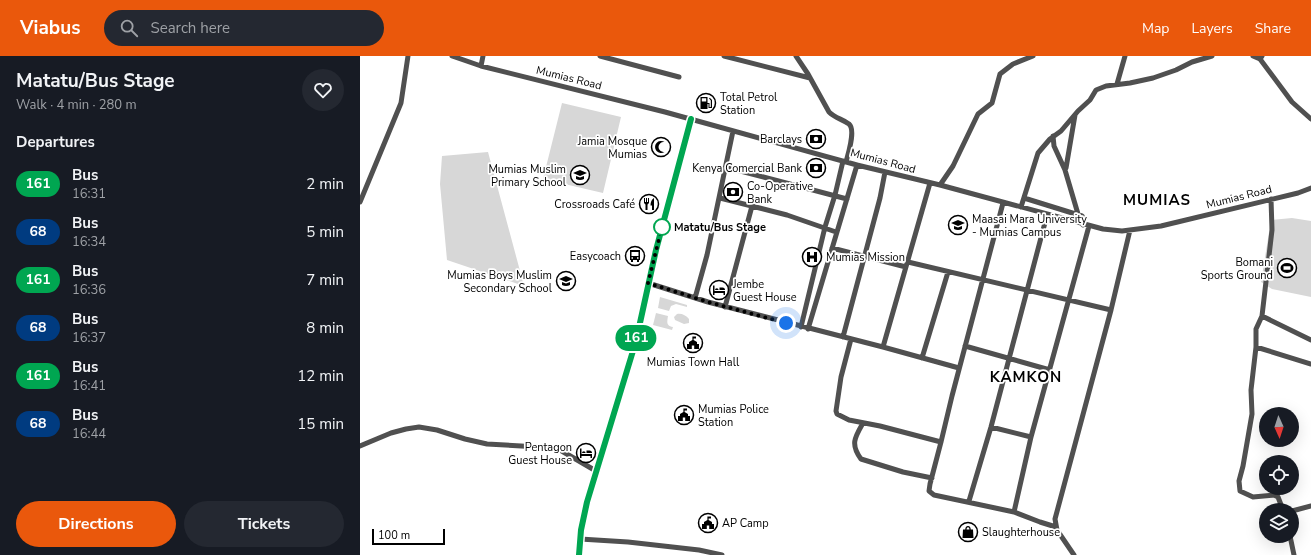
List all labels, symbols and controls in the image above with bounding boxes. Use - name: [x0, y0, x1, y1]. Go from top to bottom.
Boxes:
- search box: [104, 10, 384, 46]
- text: Viabus: [20, 15, 80, 41]
- icon: search: [118, 17, 140, 39]
- text: Search here: [150, 18, 230, 38]
- text: Map: [1142, 19, 1169, 38]
- text: Layers: [1191, 19, 1233, 38]
- text: Share: [1255, 19, 1291, 38]
- street label: Mumias Road: [535, 63, 603, 93]
- text: Matatu/Bus Stage: [16, 68, 175, 94]
- button: heart: [302, 69, 344, 111]
- place label: Total Petrol Station: [720, 90, 778, 118]
- fuel station icon: Total Petrol Station: [695, 92, 717, 114]
- text: Walk · 4 min · 280 m: [16, 96, 137, 114]
- bank icon: Barclays: [805, 128, 827, 150]
- text: Departures: [16, 132, 95, 152]
- place label: Barclays: [760, 132, 802, 147]
- place label: Jamia Mosque Mumias: [577, 134, 647, 162]
- mosque icon: Jamia Mosque Mumias: [650, 136, 672, 158]
- street label: Mumias Road: [849, 145, 917, 177]
- bank icon: Kenya Comercial Bank: [805, 157, 827, 179]
- place label: Kenya Comercial Bank: [692, 161, 802, 176]
- place label: Mumias Muslim Primary School: [488, 162, 567, 190]
- school or university icon: Mumias Muslim Primary School: [569, 164, 591, 186]
- text: Bus: [72, 165, 98, 185]
- text: 161: [25, 174, 51, 193]
- text: 2 min: [306, 174, 344, 194]
- place label: Co-Operative Bank: [747, 179, 813, 207]
- bank icon: Co-Operative Bank: [722, 181, 744, 203]
- street label: Mumias Road: [1205, 182, 1273, 212]
- text: 16:31: [72, 185, 106, 203]
- district label: MUMIAS: [1123, 190, 1191, 210]
- restaurant icon: Crossroads Café: [638, 193, 660, 215]
- place label: Crossroads Café: [554, 197, 635, 212]
- place label: Maasai Mara University - Mumias Campus: [972, 212, 1087, 240]
- text: Bus: [72, 213, 98, 233]
- school or university icon: Maasai Mara University - Mumias Campus: [947, 214, 969, 236]
- marker: Matatu/Bus Stage: [653, 218, 671, 236]
- place label: Matatu/Bus Stage: [674, 220, 766, 235]
- text: 68: [30, 222, 46, 241]
- text: 5 min: [306, 222, 344, 242]
- text: 16:34: [72, 233, 106, 251]
- bus stop icon: Easycoach: [624, 245, 646, 267]
- hospital icon: Mumias Mission: [801, 246, 823, 268]
- place label: Easycoach: [570, 249, 621, 264]
- place label: Mumias Mission: [826, 250, 905, 265]
- place label: Bomani Sports Ground: [1201, 255, 1273, 283]
- sports icon: Bomani Sports Ground: [1276, 257, 1298, 279]
- text: Bus: [72, 261, 98, 281]
- place label: Mumias Boys Muslim Secondary School: [447, 268, 553, 296]
- text: 161: [25, 270, 51, 289]
- text: 7 min: [306, 270, 344, 290]
- school or university icon: Mumias Boys Muslim Secondary School: [555, 270, 577, 292]
- place label: Jembe Guest House: [732, 277, 797, 305]
- hotel icon: Jembe Guest House: [708, 279, 730, 301]
- text: 16:36: [72, 281, 106, 299]
- text: Bus: [72, 309, 98, 329]
- your location: [776, 313, 796, 333]
- text: 68: [30, 318, 46, 337]
- text: 8 min: [306, 318, 344, 338]
- line badge: 161: [613, 325, 659, 351]
- text: 161: [623, 328, 649, 347]
- text: 16:37: [72, 329, 106, 347]
- public building icon: Mumias Town Hall: [682, 332, 704, 354]
- place label: Mumias Town Hall: [647, 355, 740, 370]
- text: Bus: [72, 357, 98, 377]
- text: 161: [25, 366, 51, 385]
- text: 12 min: [297, 366, 344, 386]
- district label: KAMKON: [990, 367, 1062, 387]
- text: 16:41: [72, 377, 106, 395]
- place label: Mumias Police Station: [698, 402, 769, 430]
- public building icon: Mumias Police Station: [673, 404, 695, 426]
- text: Bus: [72, 405, 98, 425]
- north arrow: [1259, 407, 1299, 447]
- map controls: [1259, 407, 1299, 543]
- text: 68: [30, 414, 46, 433]
- text: 15 min: [297, 414, 344, 434]
- text: 16:44: [72, 425, 106, 443]
- place label: Pentagon Guest House: [508, 440, 572, 468]
- hotel icon: Pentagon Guest House: [575, 442, 597, 464]
- button: locate: [1259, 455, 1299, 495]
- button: Directions: [16, 501, 176, 547]
- button: Tickets: [184, 501, 344, 547]
- button: layers: [1259, 503, 1299, 543]
- public building icon: AP Camp: [697, 512, 719, 534]
- place label: AP Camp: [722, 516, 769, 531]
- shop icon: Slaughterhouse: [957, 521, 979, 543]
- place label: Slaughterhouse: [982, 525, 1060, 540]
- scale bar: [372, 527, 445, 546]
- text: 100 m: [378, 528, 410, 543]

